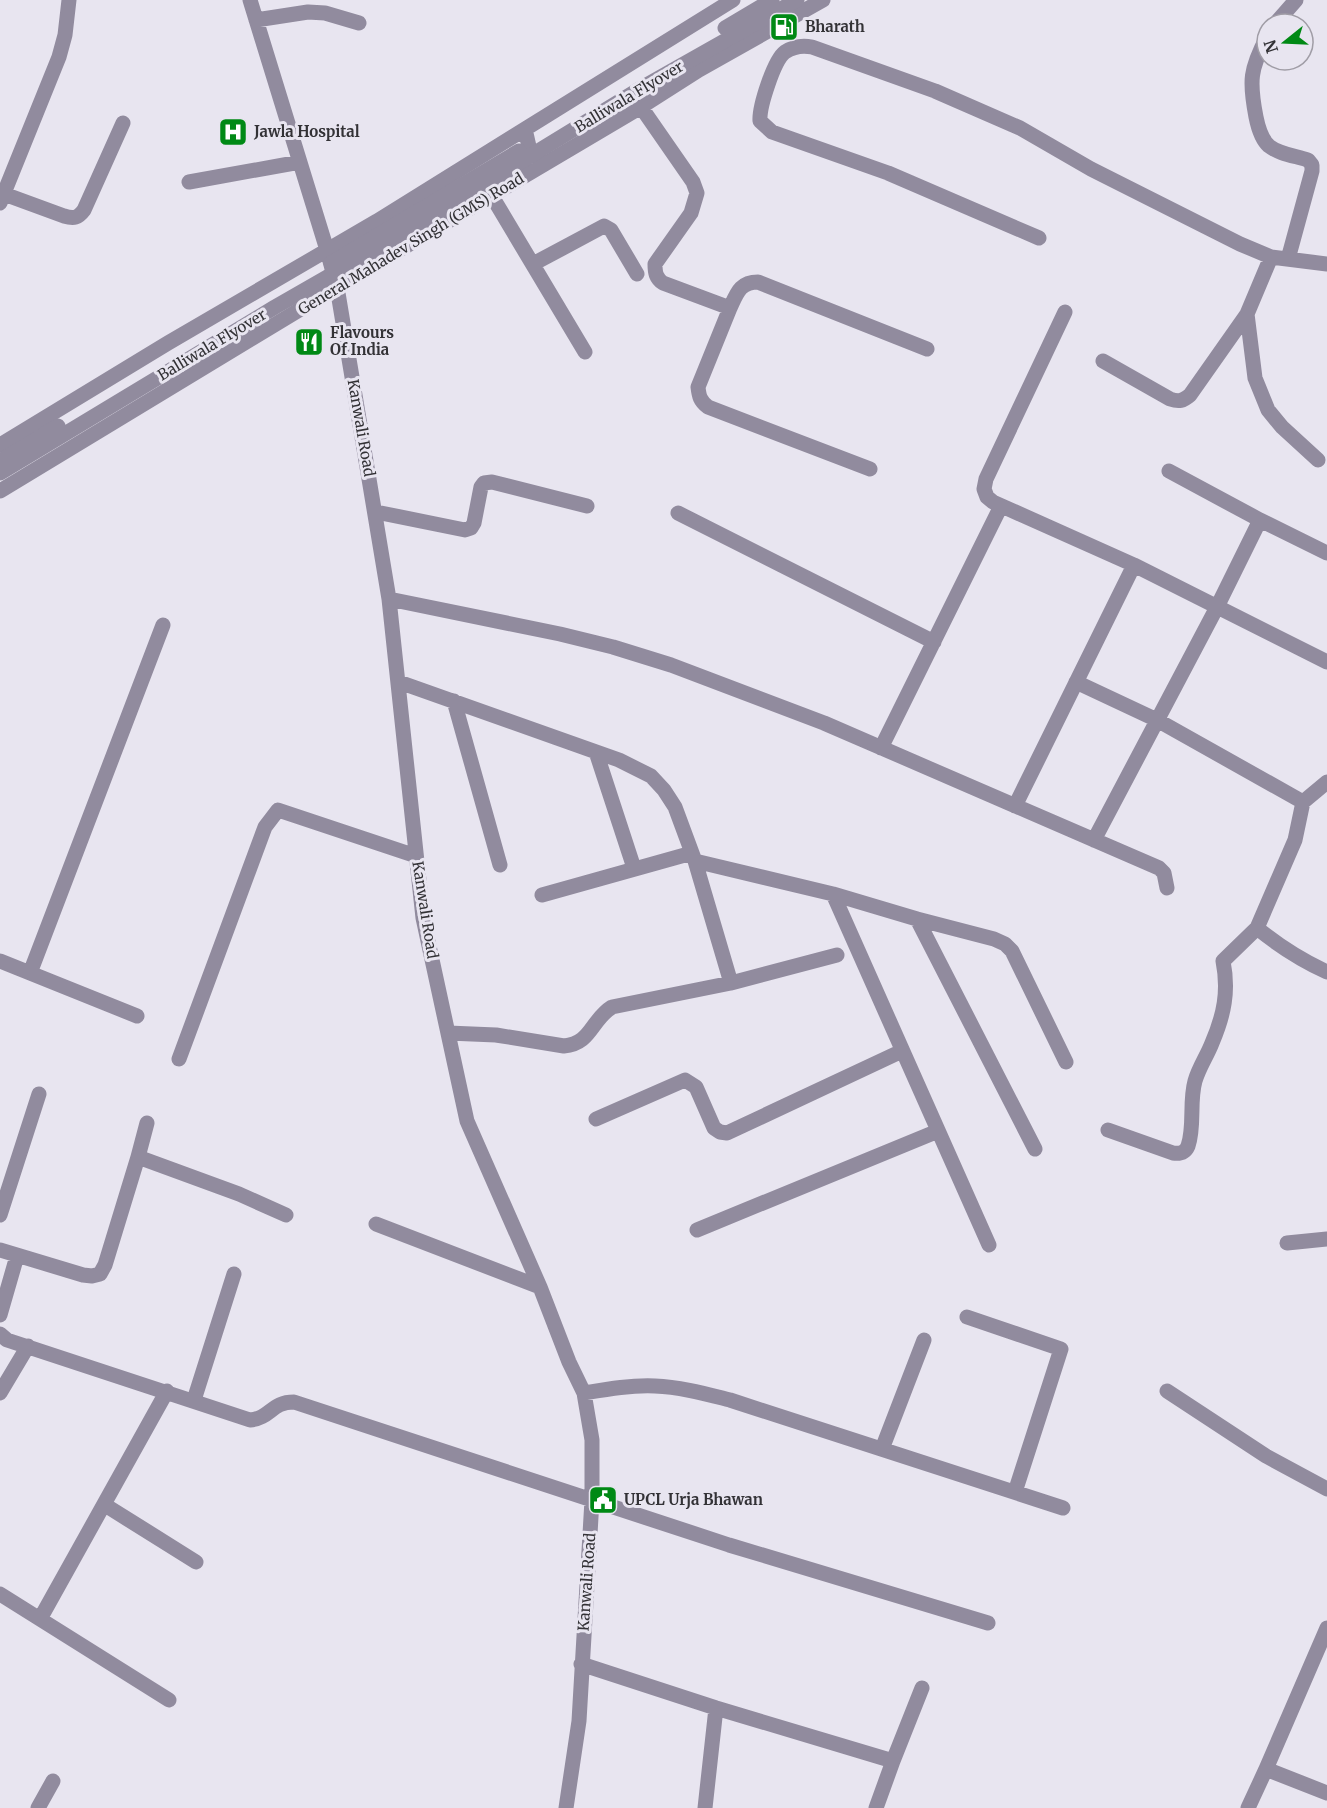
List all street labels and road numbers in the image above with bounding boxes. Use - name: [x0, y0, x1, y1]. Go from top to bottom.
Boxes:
- street label: Balliwala Flyover: [571, 57, 687, 136]
- street label: General Mahadev Singh (GMS) Road: [294, 168, 527, 319]
- street label: Balliwala Flyover: [154, 305, 270, 384]
- street label: Kanwali Road: [344, 378, 379, 478]
- street label: Kanwali Road: [408, 860, 443, 960]
- street label: Kanwali Road: [574, 1532, 599, 1632]

